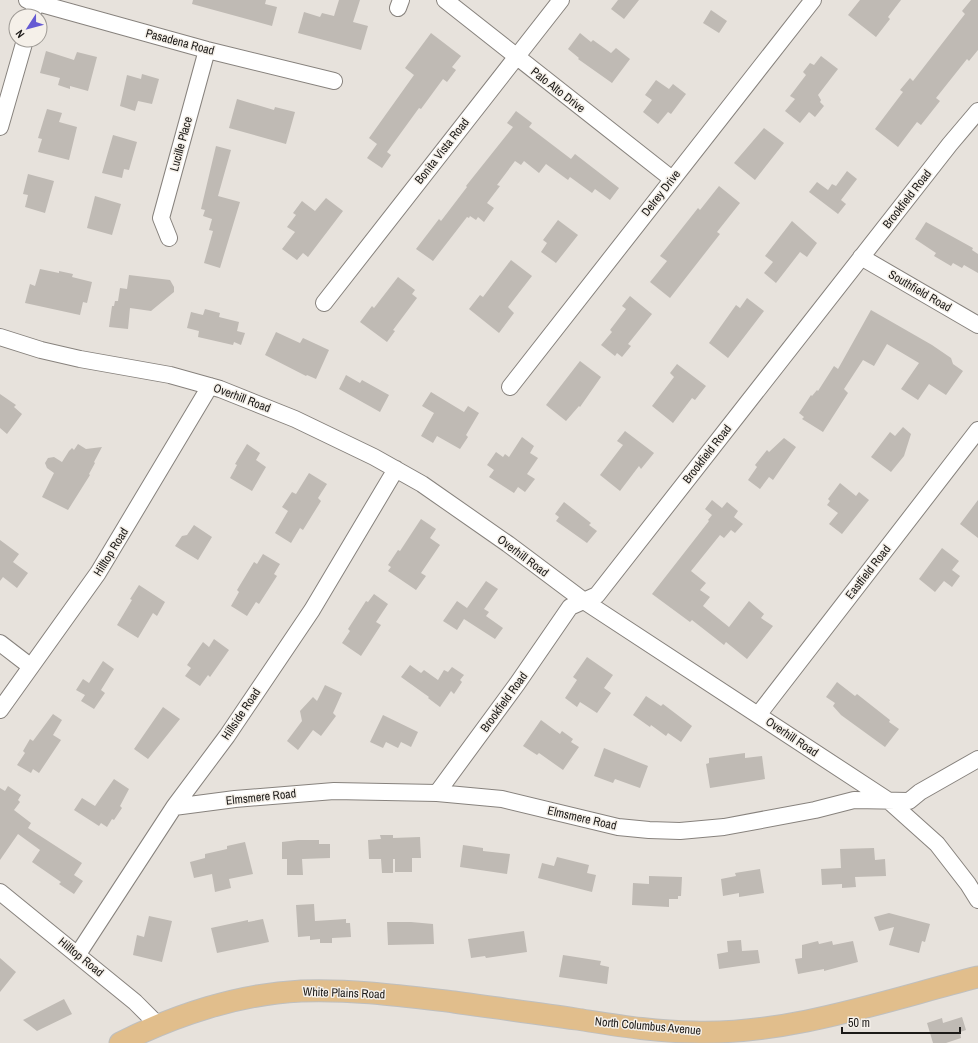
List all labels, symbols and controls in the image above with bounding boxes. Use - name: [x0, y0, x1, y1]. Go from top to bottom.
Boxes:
- north arrow: [8, 8, 48, 48]
- street label: Pasadena Road: [144, 25, 216, 59]
- text: N: [12, 27, 27, 41]
- street label: Palo Alto Drive: [527, 64, 589, 116]
- street label: Lucille Place: [166, 115, 196, 173]
- street label: Bonita Vista Road: [411, 115, 473, 187]
- street label: Brookfield Road: [879, 166, 935, 232]
- street label: Delrey Drive: [638, 167, 684, 219]
- street label: Southfield Road: [885, 266, 955, 316]
- street label: Overhill Road: [211, 380, 273, 416]
- street label: Brookfield Road: [679, 421, 735, 487]
- street label: Hilltop Road: [90, 525, 132, 579]
- street label: Overhill Road: [494, 532, 552, 580]
- street label: Eastfield Road: [842, 542, 894, 602]
- street label: Brookfield Road: [477, 669, 531, 735]
- street label: Hillside Road: [218, 685, 264, 743]
- street label: Overhill Road: [763, 714, 821, 760]
- street label: Elmsmere Road: [225, 785, 297, 809]
- street label: Elmsmere Road: [546, 802, 618, 834]
- street label: Hilltop Road: [55, 934, 107, 980]
- street label: White Plains Road: [303, 984, 385, 1002]
- scale bar: [842, 1009, 960, 1035]
- street label: North Columbus Avenue: [594, 1013, 702, 1039]
- text: 50 m: [848, 1015, 870, 1031]

